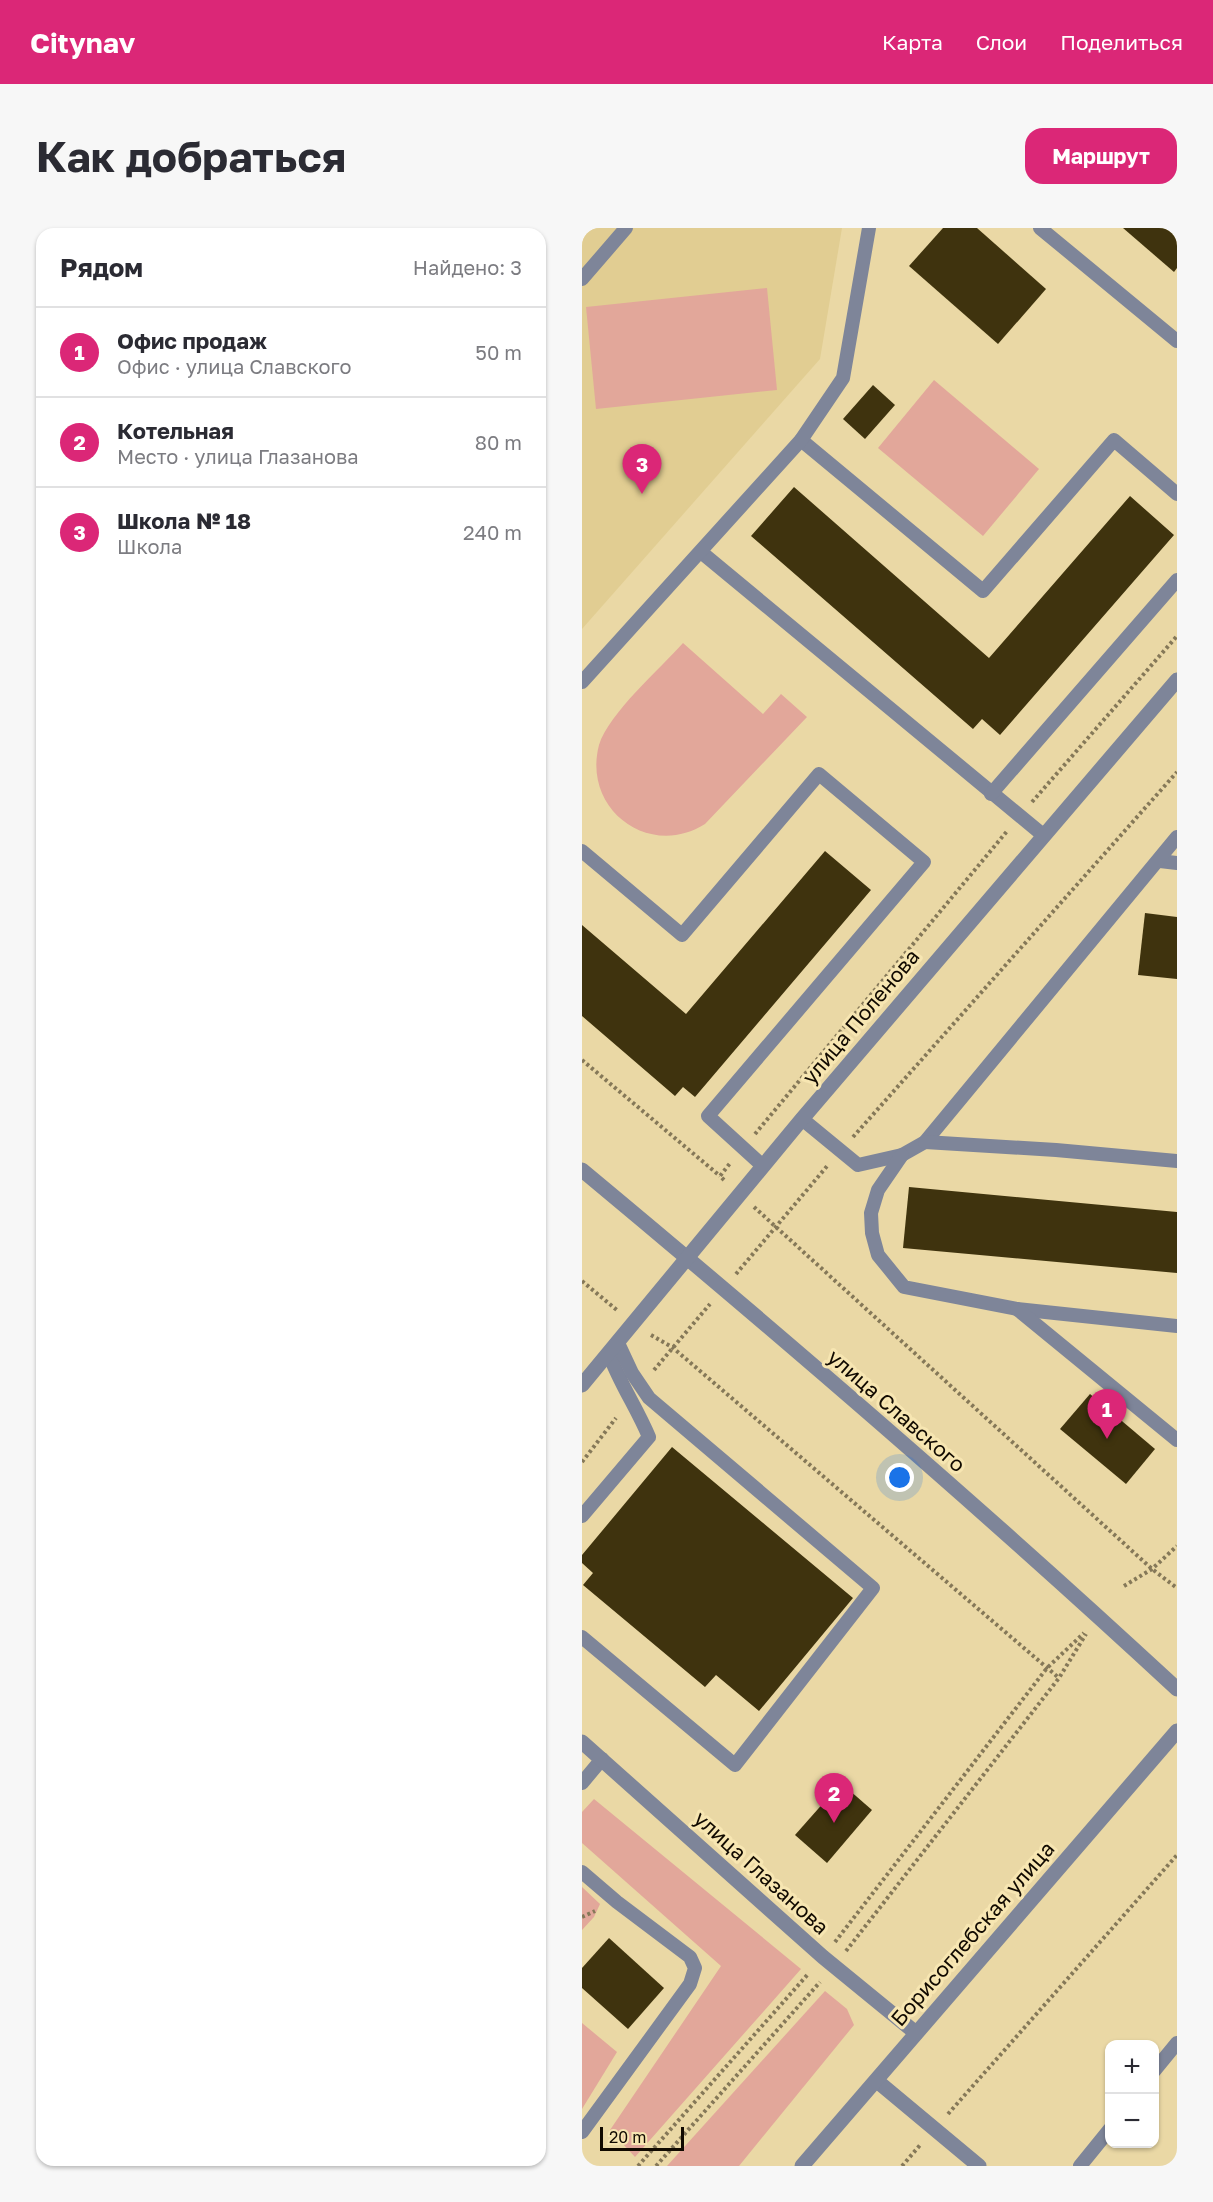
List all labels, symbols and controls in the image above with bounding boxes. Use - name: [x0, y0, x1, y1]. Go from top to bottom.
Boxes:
- text: Citynav: [30, 26, 135, 59]
- text: Карта: [882, 29, 943, 55]
- text: Слои: [976, 29, 1027, 55]
- text: Поделиться: [1060, 29, 1183, 55]
- button: Маршрут: [1025, 128, 1177, 184]
- text: Как добраться: [36, 131, 346, 181]
- text: Рядом: [60, 252, 143, 283]
- text: Найдено: 3: [413, 255, 522, 279]
- text: Офис продаж: [117, 327, 267, 354]
- text: 1: [74, 340, 85, 364]
- text: 50 m: [475, 340, 522, 364]
- text: Офис · улица Славского: [117, 354, 352, 378]
- text: Котельная: [117, 417, 234, 444]
- text: 2: [73, 430, 86, 454]
- text: 80 m: [475, 430, 522, 454]
- text: Место · улица Глазанова: [117, 444, 359, 468]
- pin: 3: [622, 444, 662, 494]
- text: Школа № 18: [117, 507, 251, 534]
- text: 3: [73, 520, 86, 544]
- text: 240 m: [463, 520, 522, 544]
- text: Школа: [117, 534, 182, 558]
- street label: улица Поленова: [796, 943, 924, 1089]
- street label: улица Славского: [822, 1343, 971, 1477]
- pin: 1: [1088, 1390, 1126, 1439]
- your location: [885, 1463, 914, 1492]
- pin: 2: [814, 1774, 854, 1823]
- street label: улица Глазанова: [689, 1805, 834, 1940]
- street label: Борисоглебская улица: [885, 1836, 1059, 2031]
- map controls: [1105, 2040, 1159, 2148]
- button: +: [1105, 2040, 1159, 2094]
- button: −: [1105, 2094, 1159, 2148]
- scale bar: [600, 2124, 684, 2152]
- text: 20 m: [609, 2127, 646, 2147]

